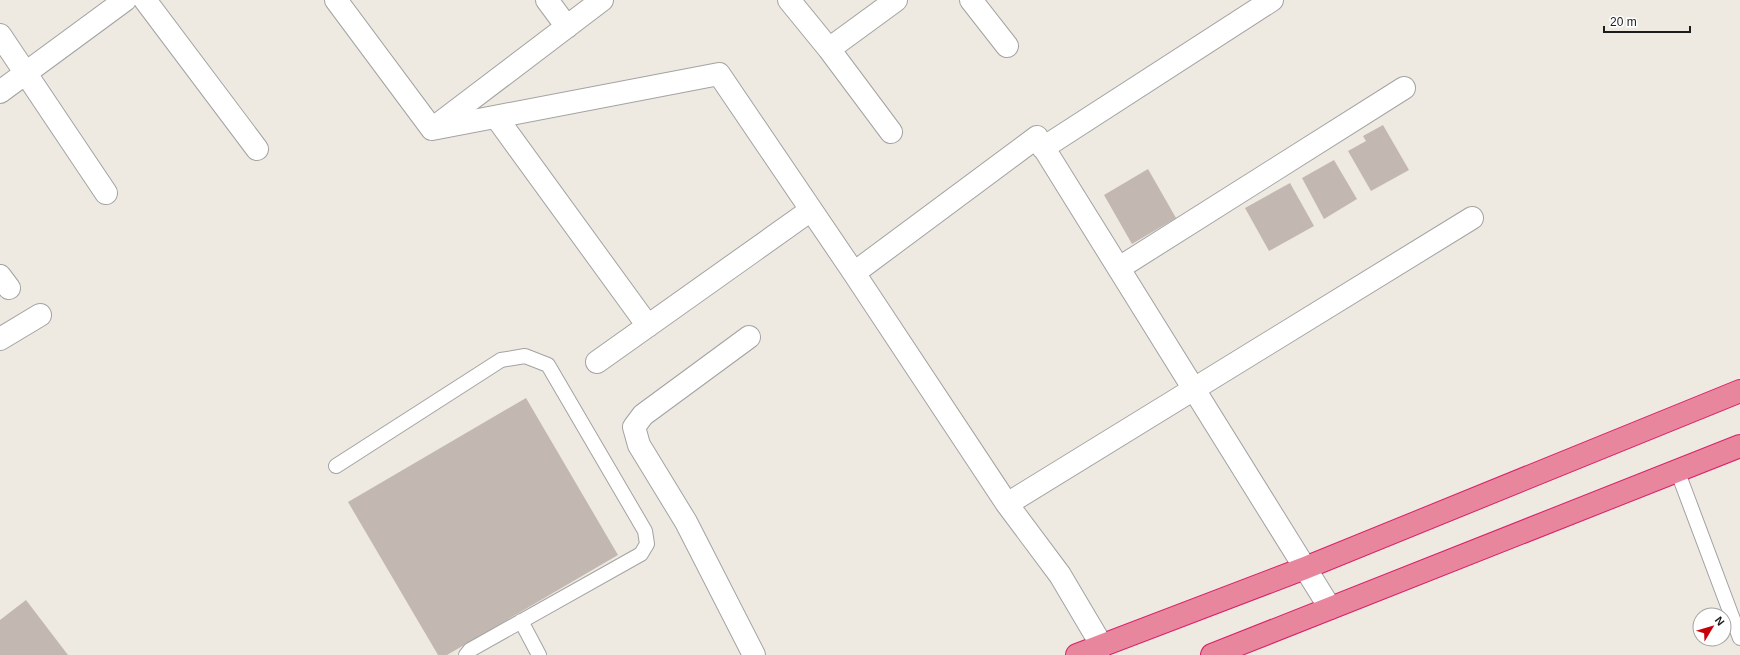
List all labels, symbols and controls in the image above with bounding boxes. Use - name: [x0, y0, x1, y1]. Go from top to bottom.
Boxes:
- scale bar: [1604, 8, 1690, 34]
- text: 20 m: [1610, 15, 1637, 29]
- north arrow: [1692, 607, 1732, 647]
- text: N: [1713, 614, 1727, 628]

